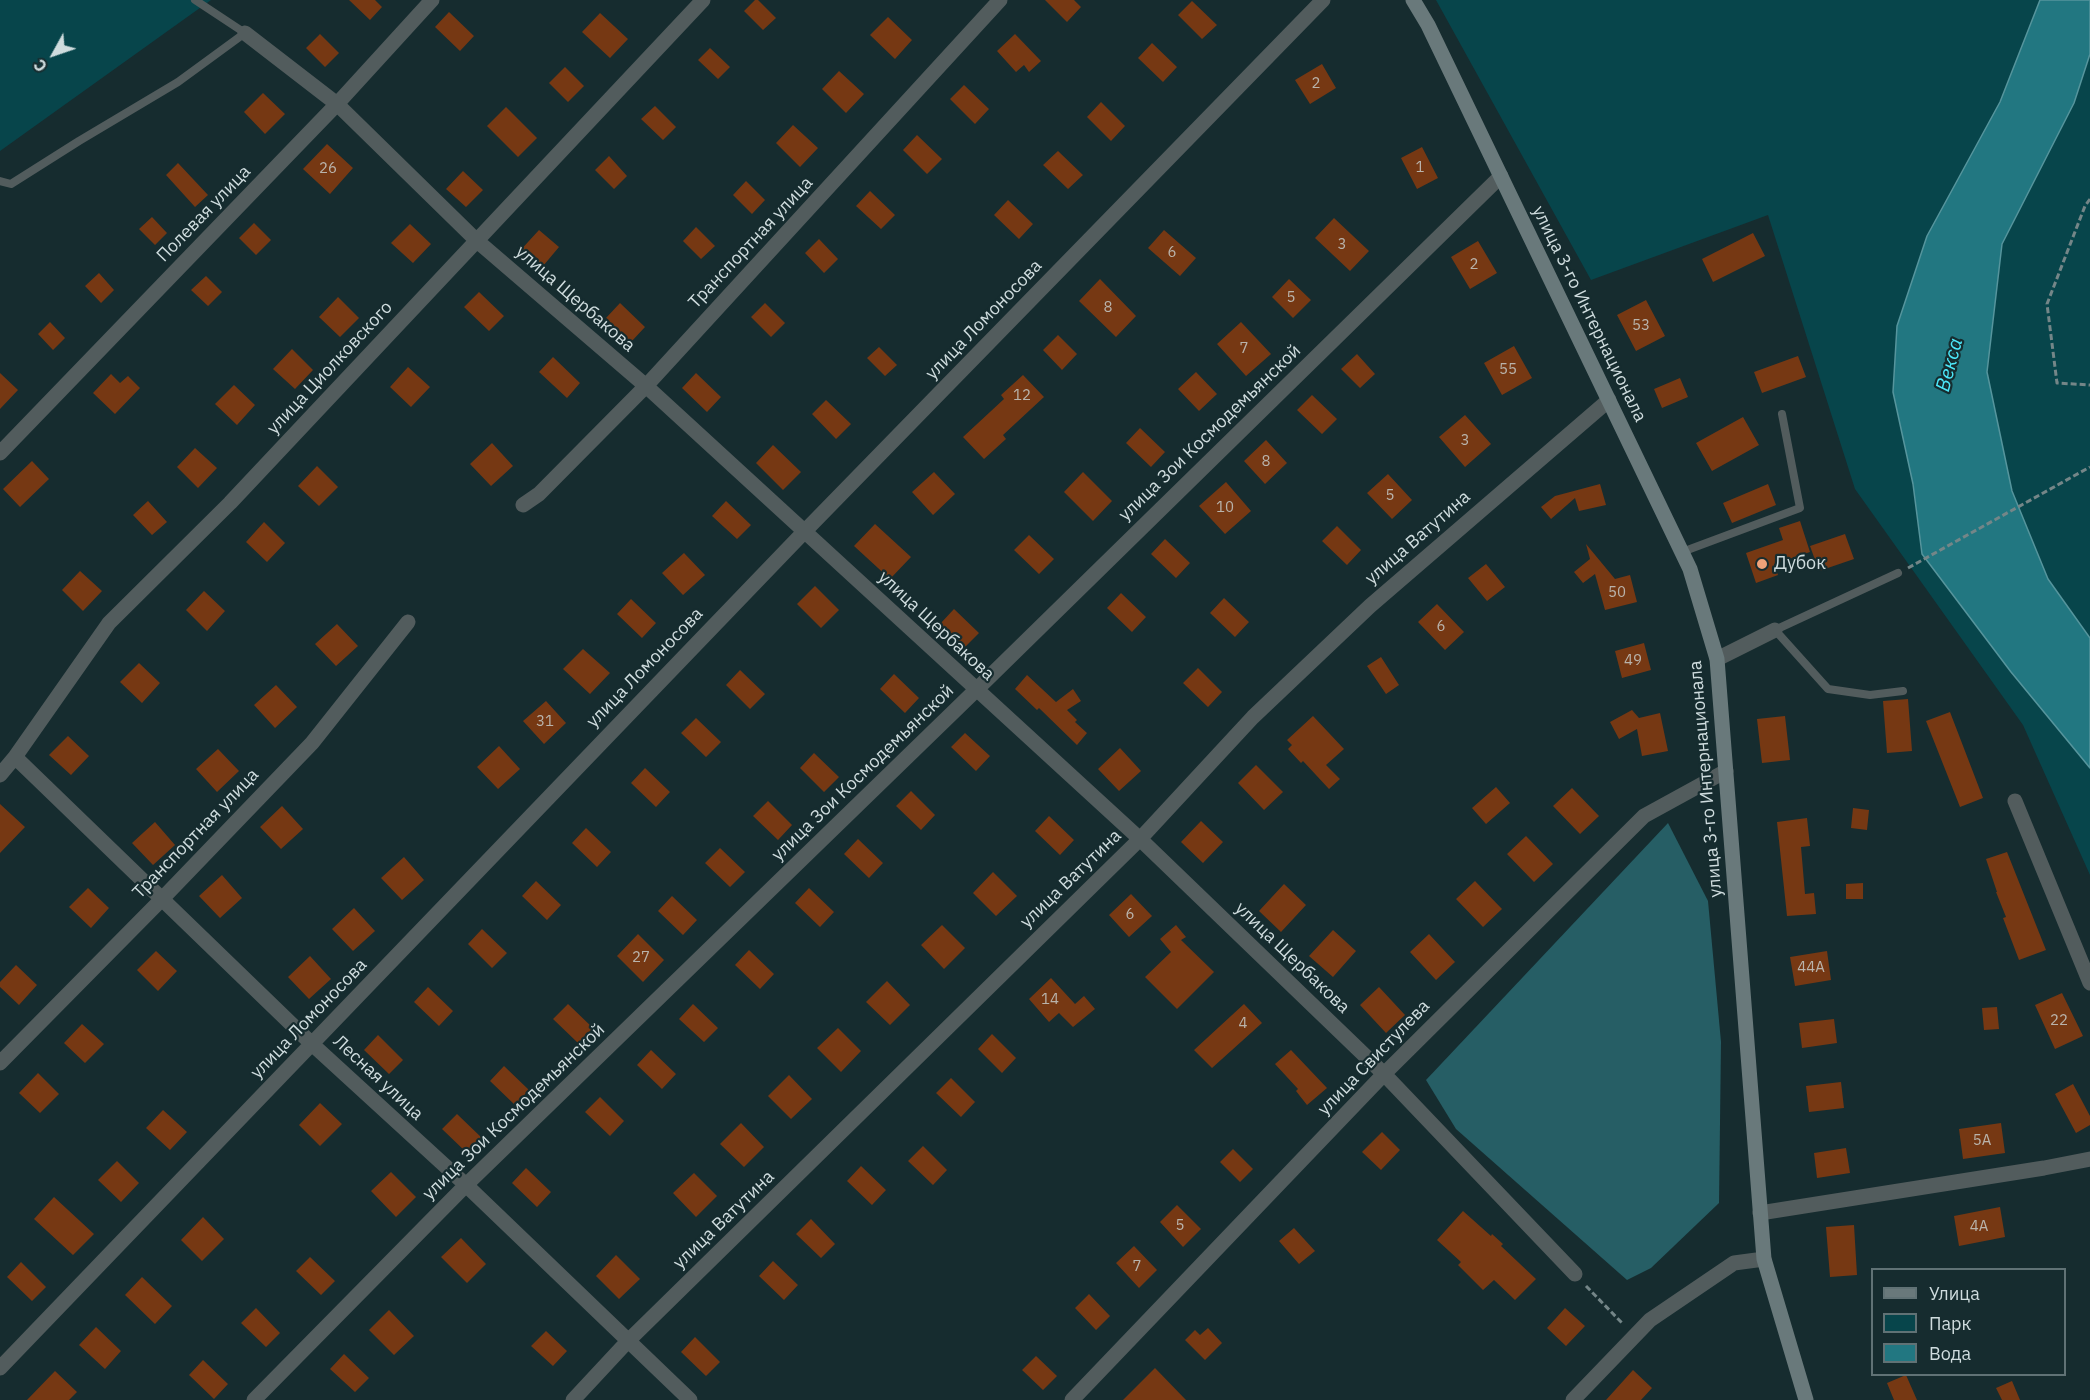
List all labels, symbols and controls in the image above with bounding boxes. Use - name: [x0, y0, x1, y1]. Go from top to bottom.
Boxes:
- north arrow: [24, 24, 84, 84]
- text: С: [29, 55, 51, 76]
- house number: 2: [1312, 75, 1320, 93]
- house number: 1: [1416, 159, 1424, 177]
- house number: 26: [319, 160, 337, 178]
- street label: Полевая улица: [153, 161, 255, 267]
- street label: Транспортная улица: [684, 173, 818, 313]
- street label: улица 3-го Интернационала: [1527, 202, 1651, 426]
- house number: 3: [1338, 236, 1346, 254]
- street label: улица Щербакова: [511, 241, 639, 357]
- house number: 6: [1168, 244, 1176, 262]
- street label: улица Ломоносова: [921, 256, 1047, 384]
- house number: 2: [1470, 256, 1478, 274]
- house number: 5: [1287, 289, 1295, 307]
- street label: улица Циолковского: [263, 297, 397, 439]
- house number: 8: [1104, 299, 1112, 317]
- house number: 53: [1632, 317, 1650, 335]
- water label: Векса: [1931, 336, 1969, 394]
- street label: улица Зои Космодемьянской: [1114, 340, 1306, 526]
- house number: 7: [1240, 340, 1248, 358]
- house number: 55: [1499, 361, 1517, 379]
- house number: 12: [1013, 387, 1031, 405]
- house number: 3: [1461, 432, 1469, 450]
- house number: 8: [1262, 453, 1270, 471]
- street label: улица Ватутина: [1361, 486, 1475, 590]
- house number: 5: [1386, 487, 1394, 505]
- house number: 10: [1216, 499, 1234, 517]
- place label: Дубок: [1774, 553, 1826, 575]
- marker: Дубок: [1755, 557, 1769, 571]
- street label: улица Щербакова: [873, 566, 999, 686]
- house number: 50: [1608, 584, 1626, 602]
- street label: улица Ломоносова: [582, 604, 708, 732]
- house number: 6: [1437, 618, 1445, 636]
- house number: 49: [1624, 652, 1642, 670]
- street label: улица 3-го Интернационала: [1685, 660, 1727, 898]
- street label: улица Зои Космодемьянской: [767, 680, 959, 866]
- house number: 31: [536, 713, 554, 731]
- street label: Транспортная улица: [128, 765, 264, 903]
- street label: улица Ватутина: [1016, 825, 1126, 933]
- street label: улица Щербакова: [1230, 898, 1354, 1018]
- house number: 6: [1126, 906, 1134, 924]
- house number: 27: [632, 949, 650, 967]
- street label: улица Ломоносова: [246, 955, 372, 1083]
- house number: 44А: [1797, 959, 1825, 977]
- house number: 14: [1041, 991, 1059, 1009]
- street label: улица Свистулева: [1313, 996, 1435, 1120]
- house number: 22: [2050, 1012, 2068, 1030]
- house number: 4: [1239, 1015, 1247, 1033]
- street label: улица Зои Космодемьянской: [418, 1019, 610, 1205]
- street label: Лесная улица: [329, 1031, 427, 1125]
- house number: 5А: [1973, 1132, 1991, 1150]
- street label: улица Ватутина: [669, 1166, 779, 1274]
- house number: 5: [1176, 1217, 1184, 1235]
- house number: 4А: [1970, 1218, 1988, 1236]
- house number: 7: [1133, 1258, 1141, 1276]
- legend: [1871, 1268, 2066, 1376]
- text: Улица: [1929, 1282, 1980, 1305]
- text: Парк: [1929, 1312, 1971, 1335]
- text: Вода: [1929, 1342, 1971, 1365]

